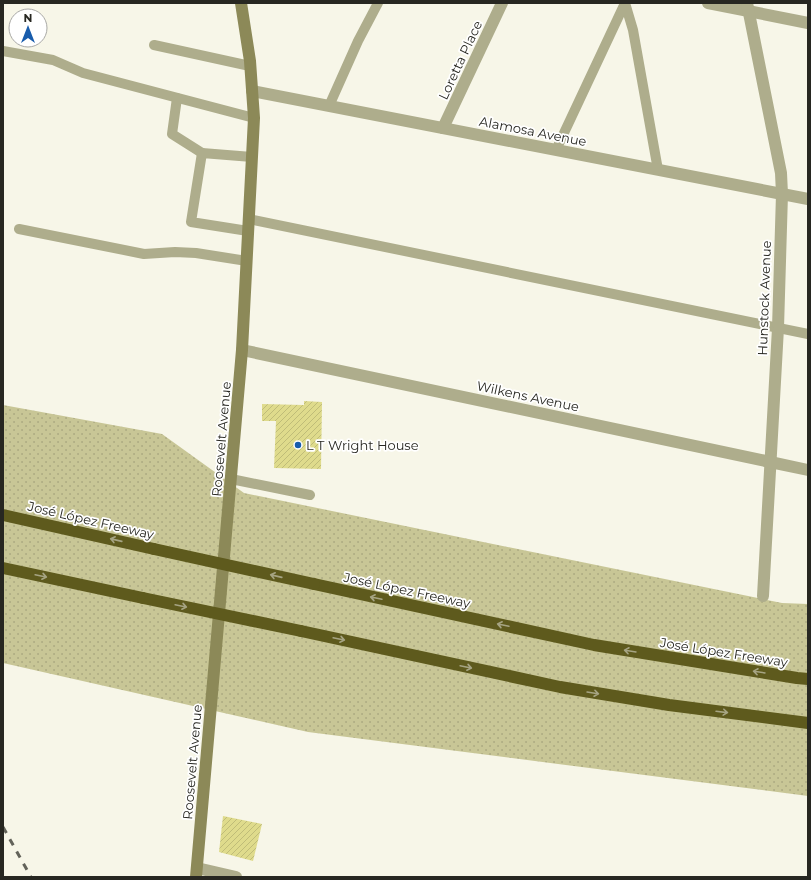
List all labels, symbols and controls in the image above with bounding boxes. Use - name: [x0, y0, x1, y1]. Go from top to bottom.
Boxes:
- north arrow: [8, 8, 48, 48]
- text: N: [24, 11, 32, 25]
- street label: Loretta Place: [435, 18, 485, 102]
- street label: Alamosa Avenue: [478, 113, 588, 149]
- street label: Hunstock Avenue: [754, 240, 774, 356]
- street label: Wilkens Avenue: [475, 377, 581, 415]
- street label: Roosevelt Avenue: [208, 381, 234, 497]
- place label: L T Wright House: [306, 437, 419, 453]
- marker: L T Wright House: [293, 440, 303, 450]
- street label: José López Freeway: [25, 497, 157, 543]
- one-way arrow: [109, 536, 122, 543]
- street label: José López Freeway: [341, 569, 473, 611]
- one-way arrow: [270, 571, 283, 579]
- one-way arrow: [34, 572, 47, 580]
- one-way arrow: [370, 593, 383, 601]
- one-way arrow: [174, 602, 187, 610]
- one-way arrow: [497, 621, 510, 629]
- street label: José López Freeway: [658, 634, 790, 670]
- one-way arrow: [332, 636, 345, 644]
- one-way arrow: [624, 647, 637, 655]
- one-way arrow: [459, 663, 472, 671]
- one-way arrow: [753, 668, 766, 676]
- one-way arrow: [586, 689, 599, 697]
- street label: Roosevelt Avenue: [179, 704, 205, 820]
- one-way arrow: [715, 708, 728, 716]

